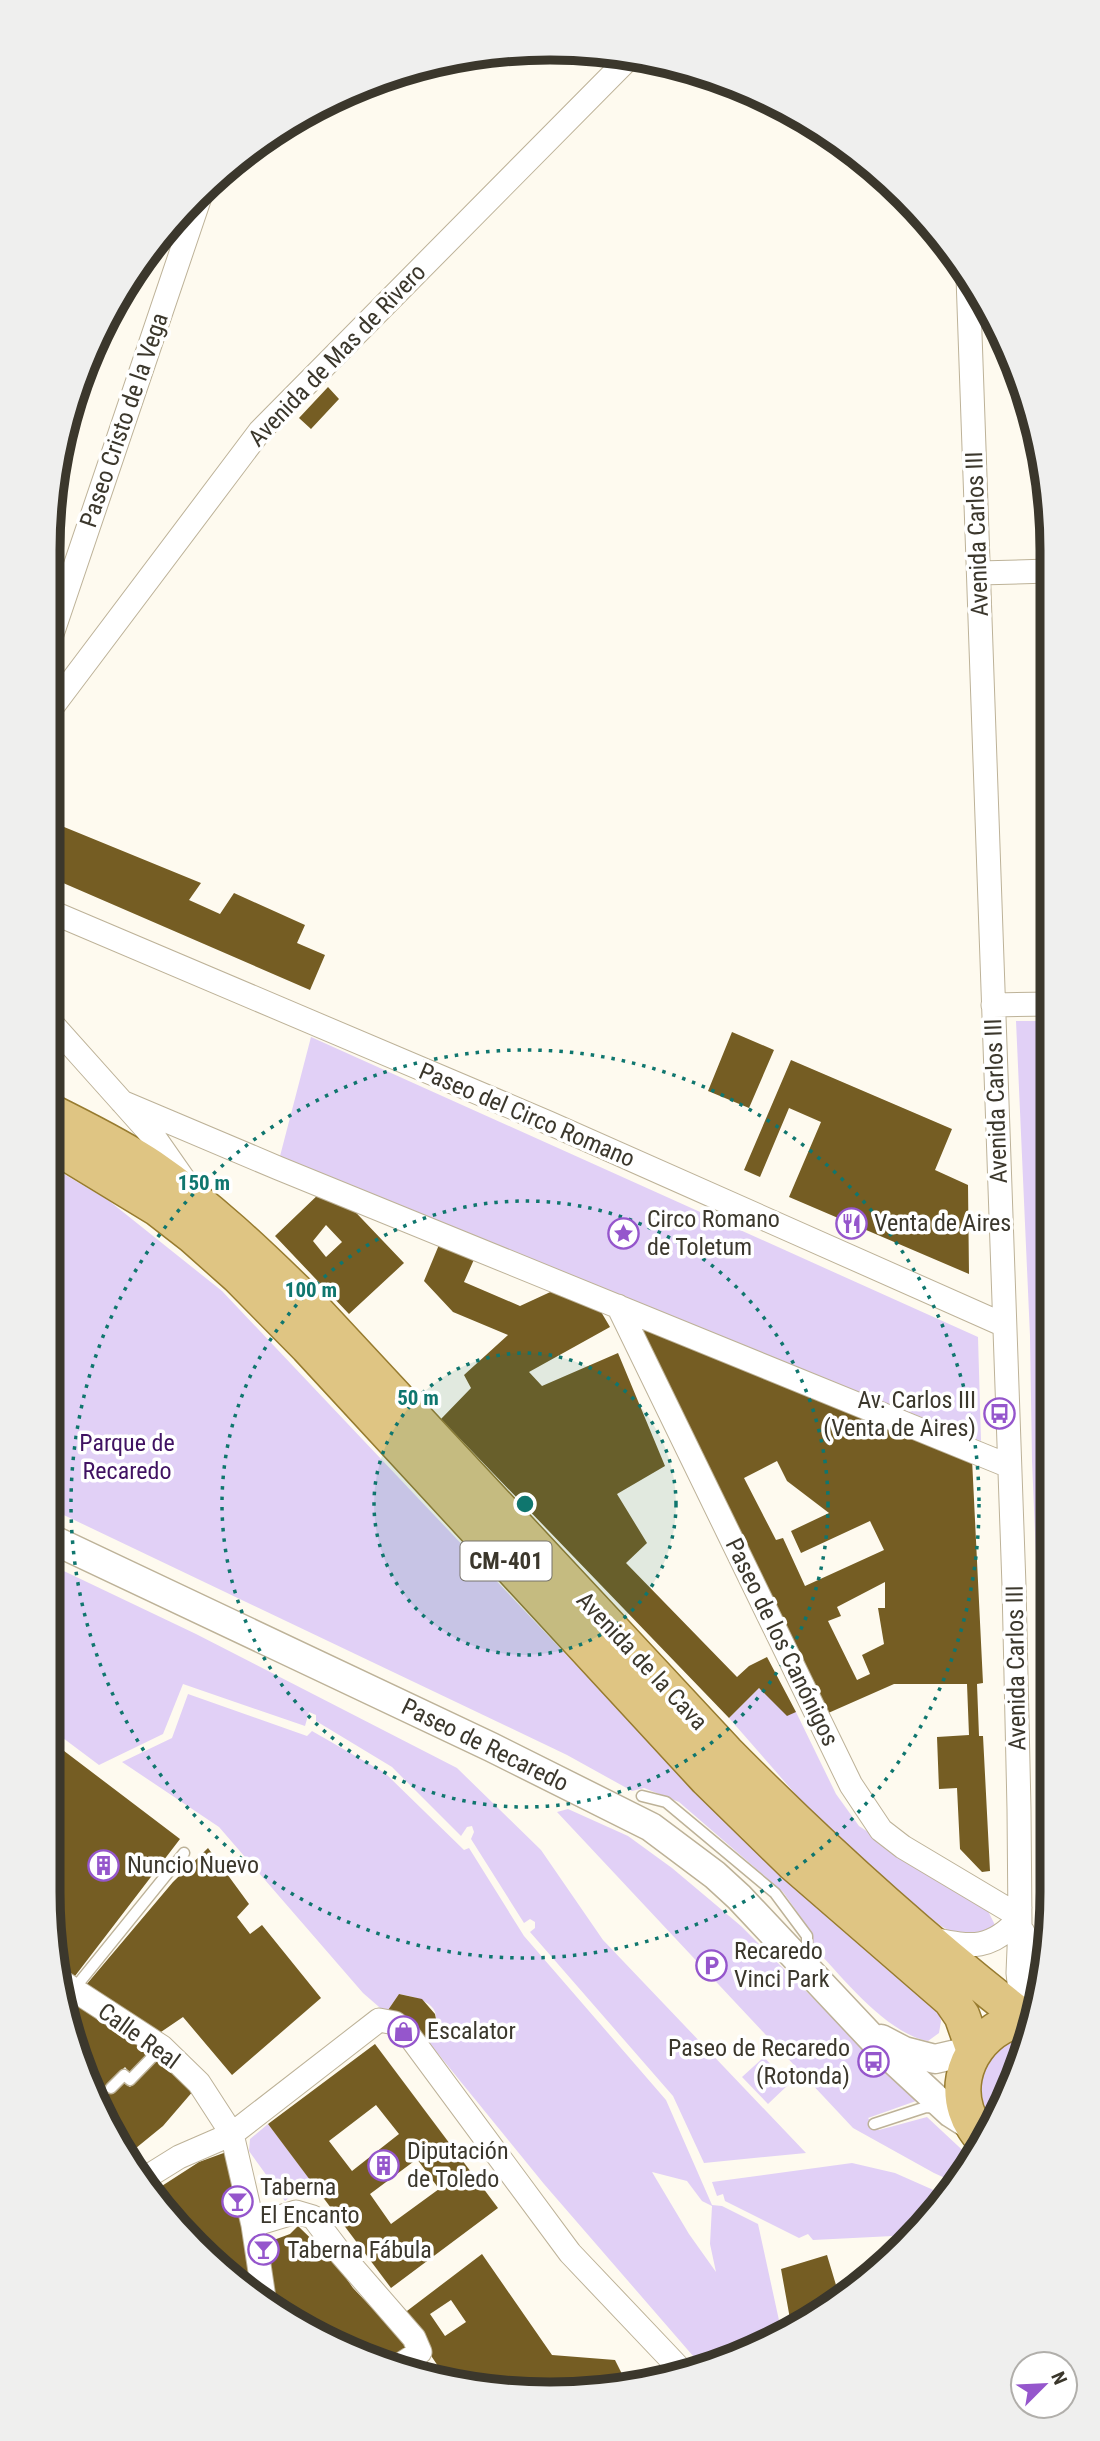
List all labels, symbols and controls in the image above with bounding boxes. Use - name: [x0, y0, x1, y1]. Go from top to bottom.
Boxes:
- street label: Avenida de Mas de Rivero: [243, 258, 431, 452]
- street label: Paseo Cristo de la Vega: [74, 309, 174, 531]
- street label: Avenida Carlos III: [960, 451, 994, 617]
- street label: Avenida Carlos III: [979, 1018, 1013, 1184]
- street label: Paseo del Circo Romano: [415, 1057, 639, 1173]
- text: 150 m: [178, 1171, 230, 1195]
- place label: Circo Romano de Toletum: [647, 1205, 780, 1261]
- restaurant icon: Venta de Aires: [834, 1206, 868, 1240]
- place label: Venta de Aires: [874, 1209, 1011, 1237]
- place icon: Circo Romano de Toletum: [607, 1216, 641, 1250]
- text: 100 m: [285, 1278, 337, 1302]
- text: 50 m: [397, 1386, 439, 1410]
- place label: Av. Carlos III (Venta de Aires): [823, 1386, 976, 1442]
- bus stop icon: Av. Carlos III (Venta de Aires): [982, 1397, 1016, 1431]
- park label: Parque de Recaredo: [79, 1429, 175, 1485]
- centre of rings: [513, 1492, 537, 1516]
- street label: Paseo de los Canónigos: [719, 1533, 845, 1751]
- road number: CM-401: [461, 1542, 552, 1580]
- street label: Avenida Carlos III: [1001, 1585, 1031, 1751]
- street label: Avenida de la Cava: [571, 1586, 713, 1736]
- street label: Paseo de Recaredo: [397, 1693, 573, 1797]
- building icon: Nuncio Nuevo: [87, 1848, 121, 1882]
- place label: Nuncio Nuevo: [127, 1851, 259, 1879]
- place label: Recaredo Vinci Park: [734, 1937, 830, 1993]
- parking icon: Recaredo Vinci Park: [694, 1948, 728, 1982]
- street label: Calle Real: [93, 1997, 185, 2075]
- shop icon: Escalator: [387, 2014, 421, 2048]
- place label: Escalator: [427, 2017, 516, 2045]
- place label: Paseo de Recaredo (Rotonda): [668, 2034, 850, 2090]
- bus stop icon: Paseo de Recaredo (Rotonda): [856, 2045, 890, 2079]
- place label: Diputación de Toledo: [407, 2137, 509, 2193]
- building icon: Diputación de Toledo: [367, 2148, 401, 2182]
- place label: Taberna El Encanto: [260, 2173, 360, 2229]
- bar icon: Taberna El Encanto: [220, 2184, 254, 2218]
- bar icon: Taberna Fábula: [247, 2233, 281, 2267]
- place label: Taberna Fábula: [287, 2236, 432, 2264]
- north arrow: [1009, 2350, 1079, 2420]
- text: N: [1046, 2368, 1072, 2388]

